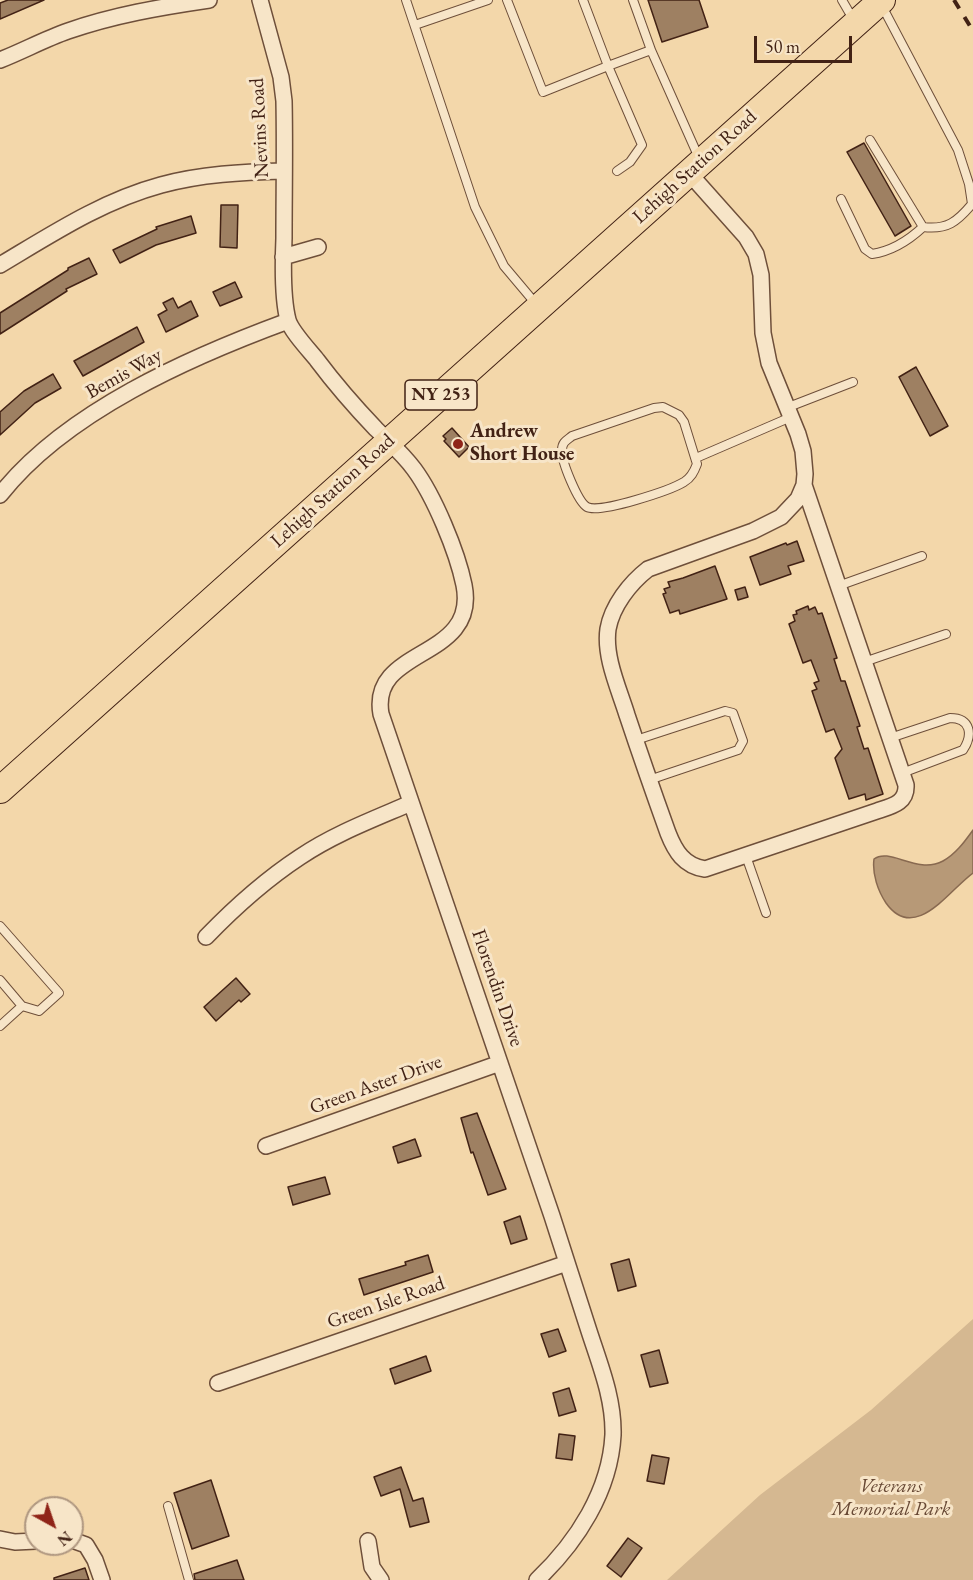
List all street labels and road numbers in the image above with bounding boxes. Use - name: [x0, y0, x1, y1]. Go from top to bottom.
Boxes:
- street label: Nevins Road: [245, 77, 275, 179]
- street label: Lehigh Station Road: [628, 105, 762, 229]
- street label: Bemis Way: [82, 343, 166, 405]
- road number: NY 253: [405, 380, 477, 410]
- street label: Lehigh Station Road: [266, 429, 400, 553]
- street label: Florendin Drive: [466, 926, 528, 1050]
- street label: Green Aster Drive: [307, 1050, 445, 1120]
- street label: Green Isle Road: [324, 1272, 448, 1334]

